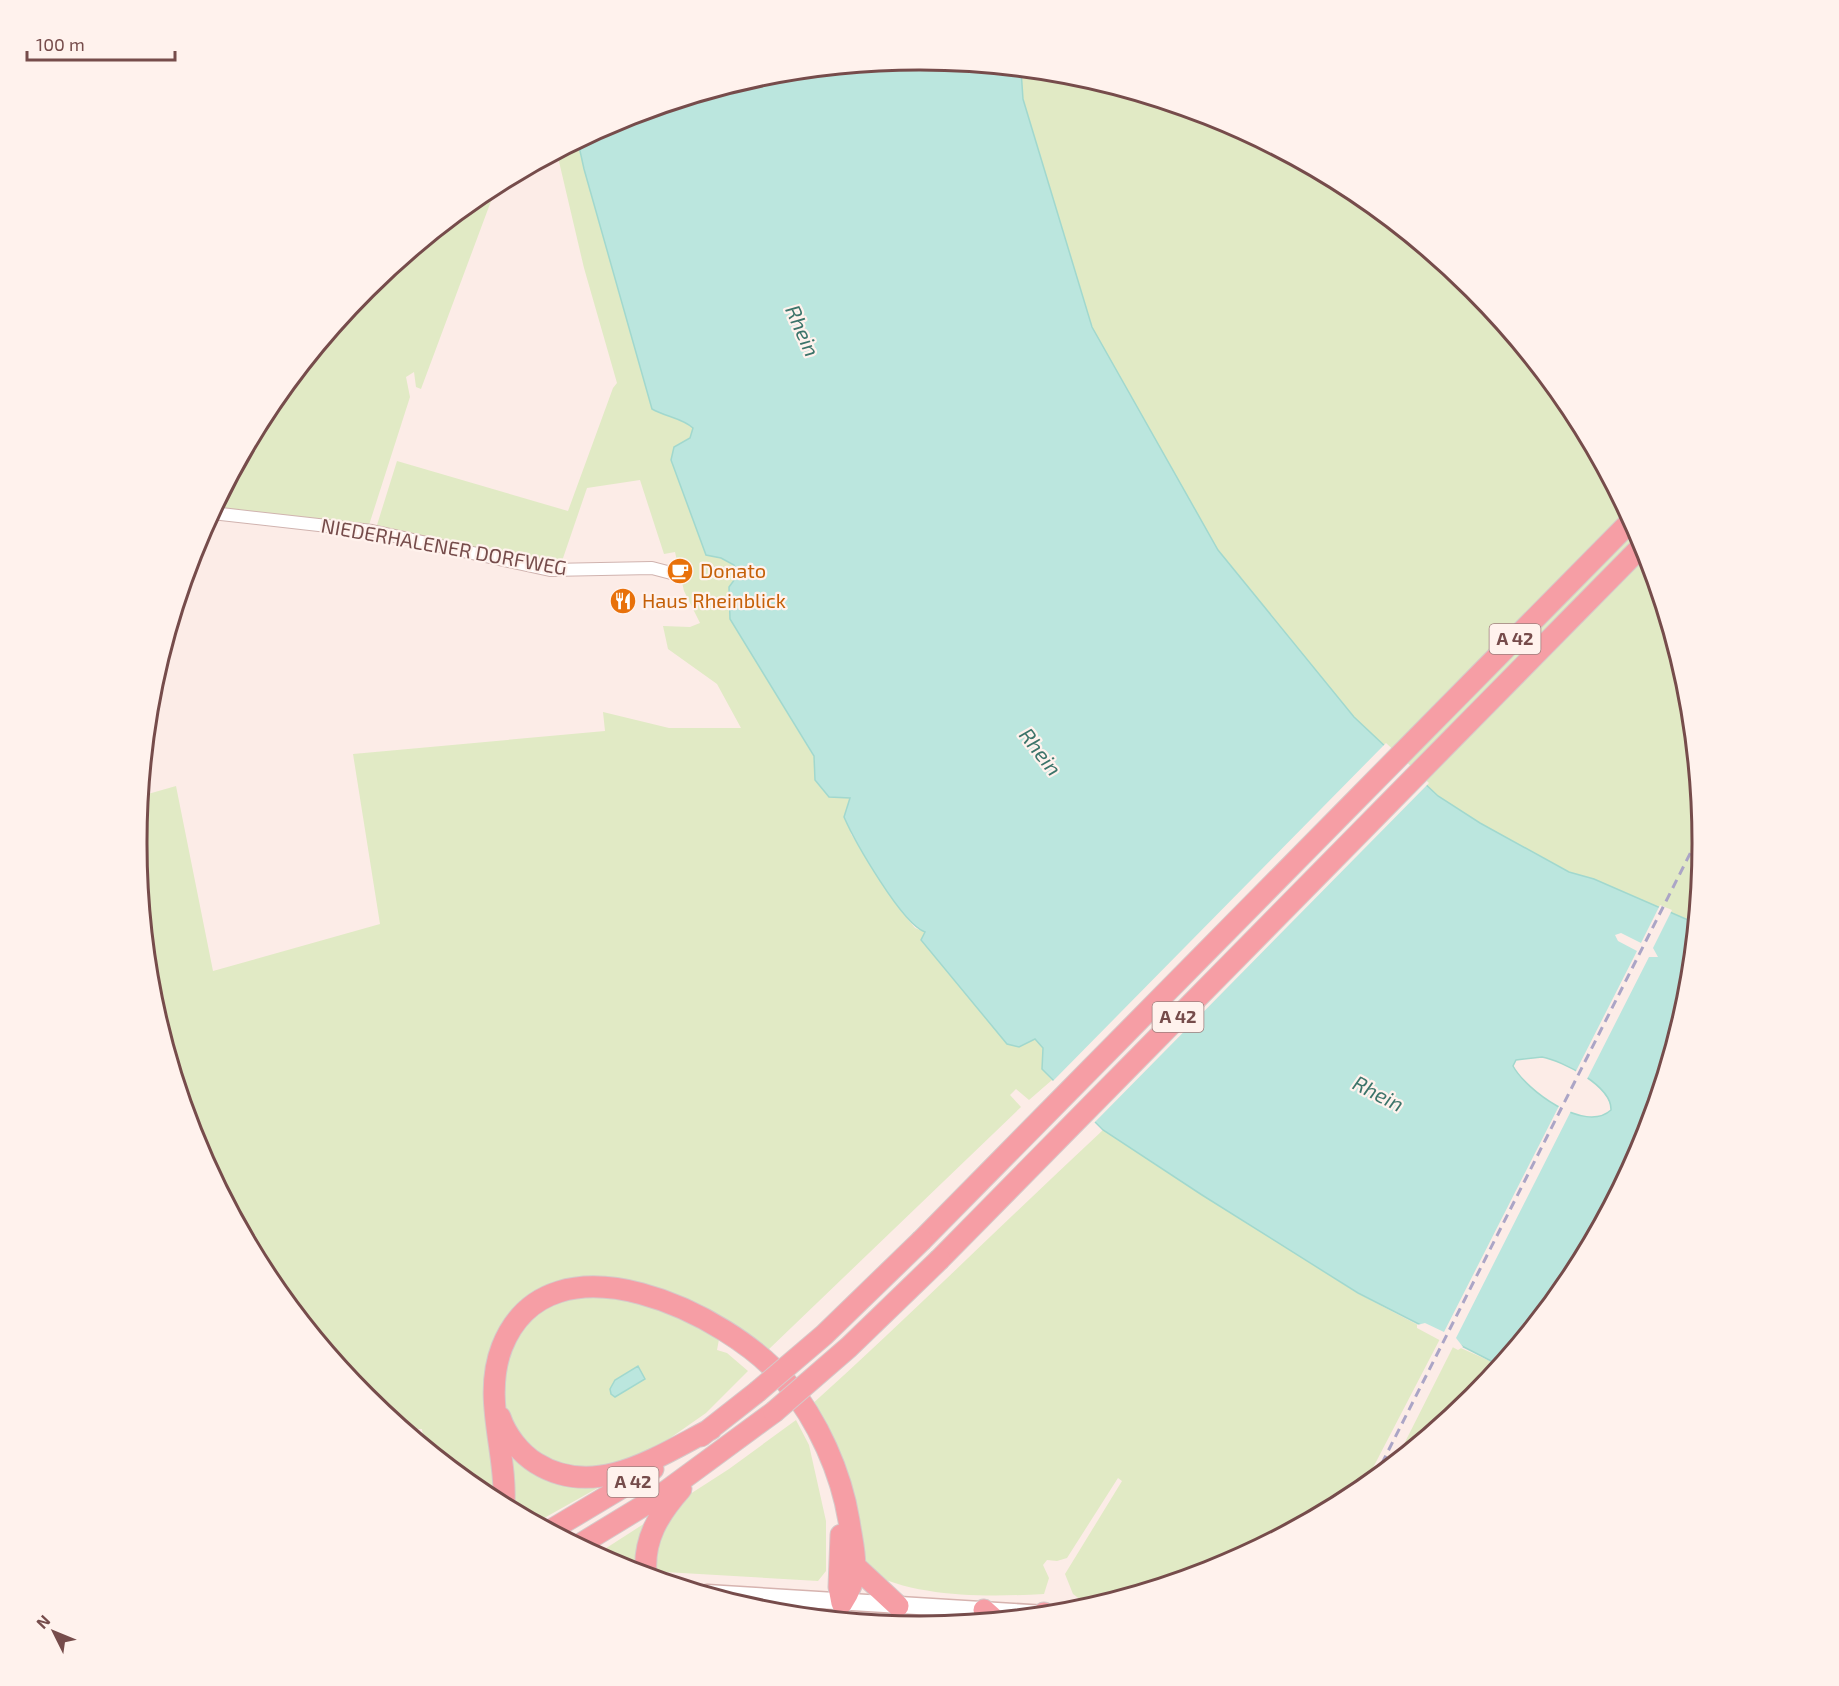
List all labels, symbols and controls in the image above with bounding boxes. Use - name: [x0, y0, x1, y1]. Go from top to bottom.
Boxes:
- scale bar: [27, 24, 176, 62]
- text: 100 m: [36, 33, 85, 55]
- water label: Rhein: [781, 301, 826, 360]
- street label: NIEDERHALENER DORFWEG: [319, 513, 569, 579]
- cafe icon: Donato: [665, 556, 695, 586]
- place label: Donato: [700, 558, 766, 582]
- restaurant icon: Haus Rheinblick: [608, 586, 638, 616]
- place label: Haus Rheinblick: [642, 588, 786, 612]
- road number: A 42: [1490, 624, 1540, 654]
- water label: Rhein: [1015, 722, 1068, 780]
- road number: A 42: [1152, 1002, 1204, 1032]
- water label: Rhein: [1349, 1069, 1408, 1116]
- road number: A 42: [608, 1467, 658, 1497]
- north arrow: [24, 1602, 84, 1662]
- text: N: [32, 1611, 54, 1632]

